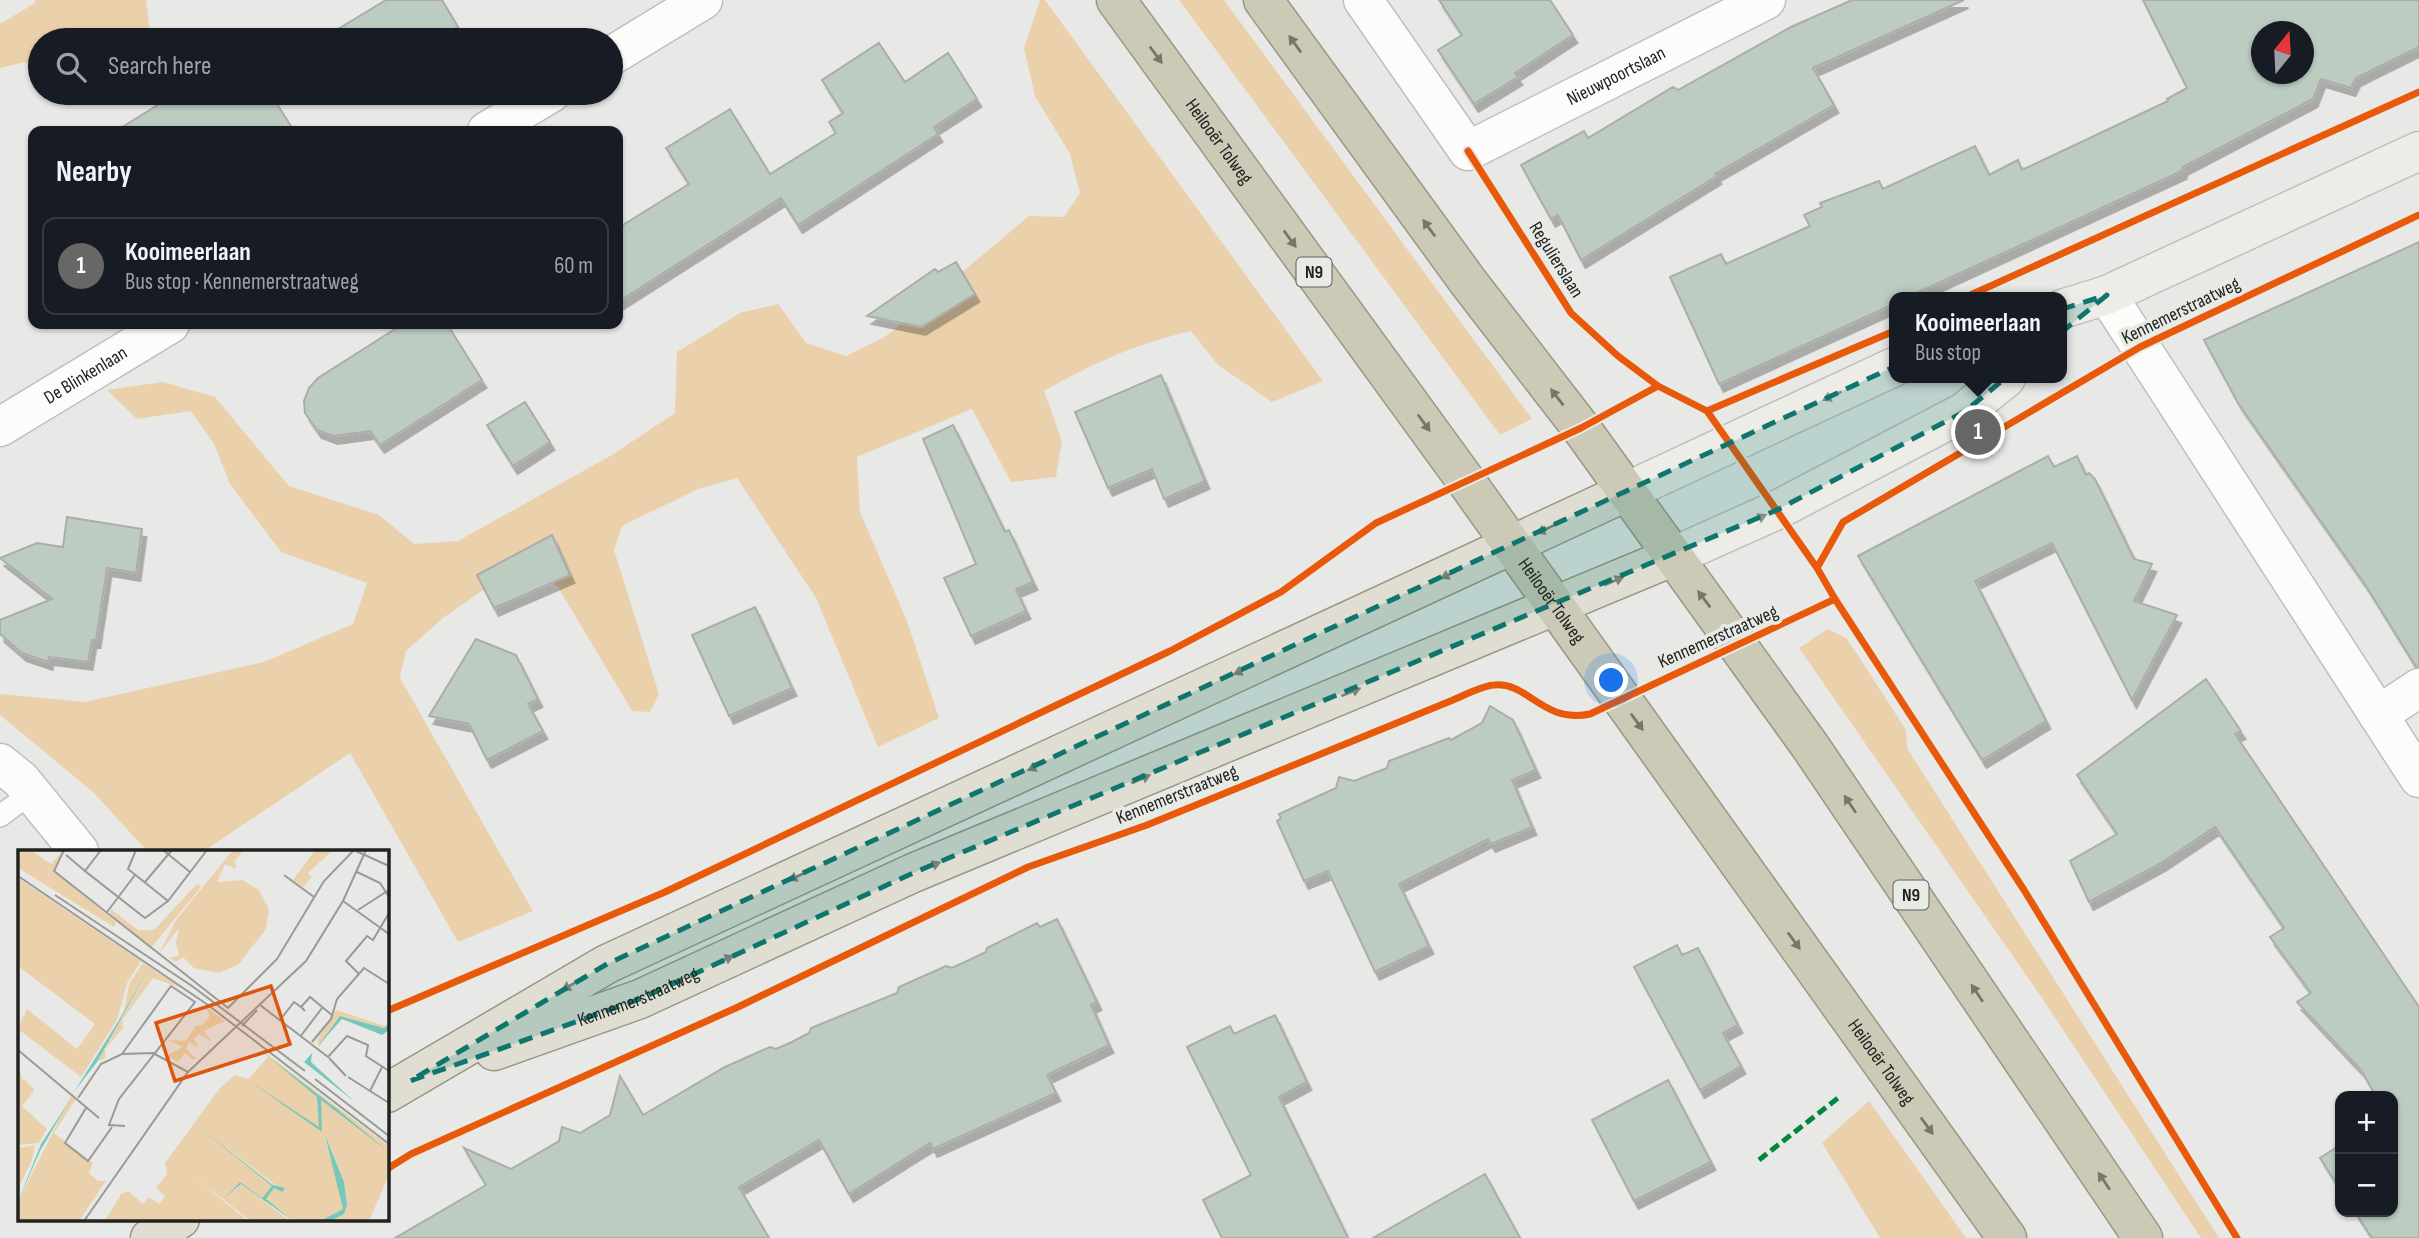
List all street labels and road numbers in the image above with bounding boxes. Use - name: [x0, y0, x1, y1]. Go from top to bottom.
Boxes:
- street label: Nieuwpoortslaan: [1563, 41, 1669, 111]
- street label: Heilooër Tolweg: [1180, 94, 1258, 189]
- street label: Regulierslaan: [1524, 218, 1588, 302]
- road number: N9: [1296, 258, 1332, 286]
- street label: Kennemerstraatweg: [2118, 272, 2244, 350]
- street label: De Blinkenlaan: [40, 341, 131, 409]
- street label: Heilooër Tolweg: [1513, 553, 1590, 648]
- street label: Kennemerstraatweg: [1654, 600, 1782, 674]
- street label: Kennemerstraatweg: [1113, 760, 1241, 830]
- road number: N9: [1894, 880, 1928, 910]
- street label: Kennemerstraatweg: [574, 962, 703, 1032]
- street label: Heilooër Tolweg: [1843, 1015, 1920, 1110]

